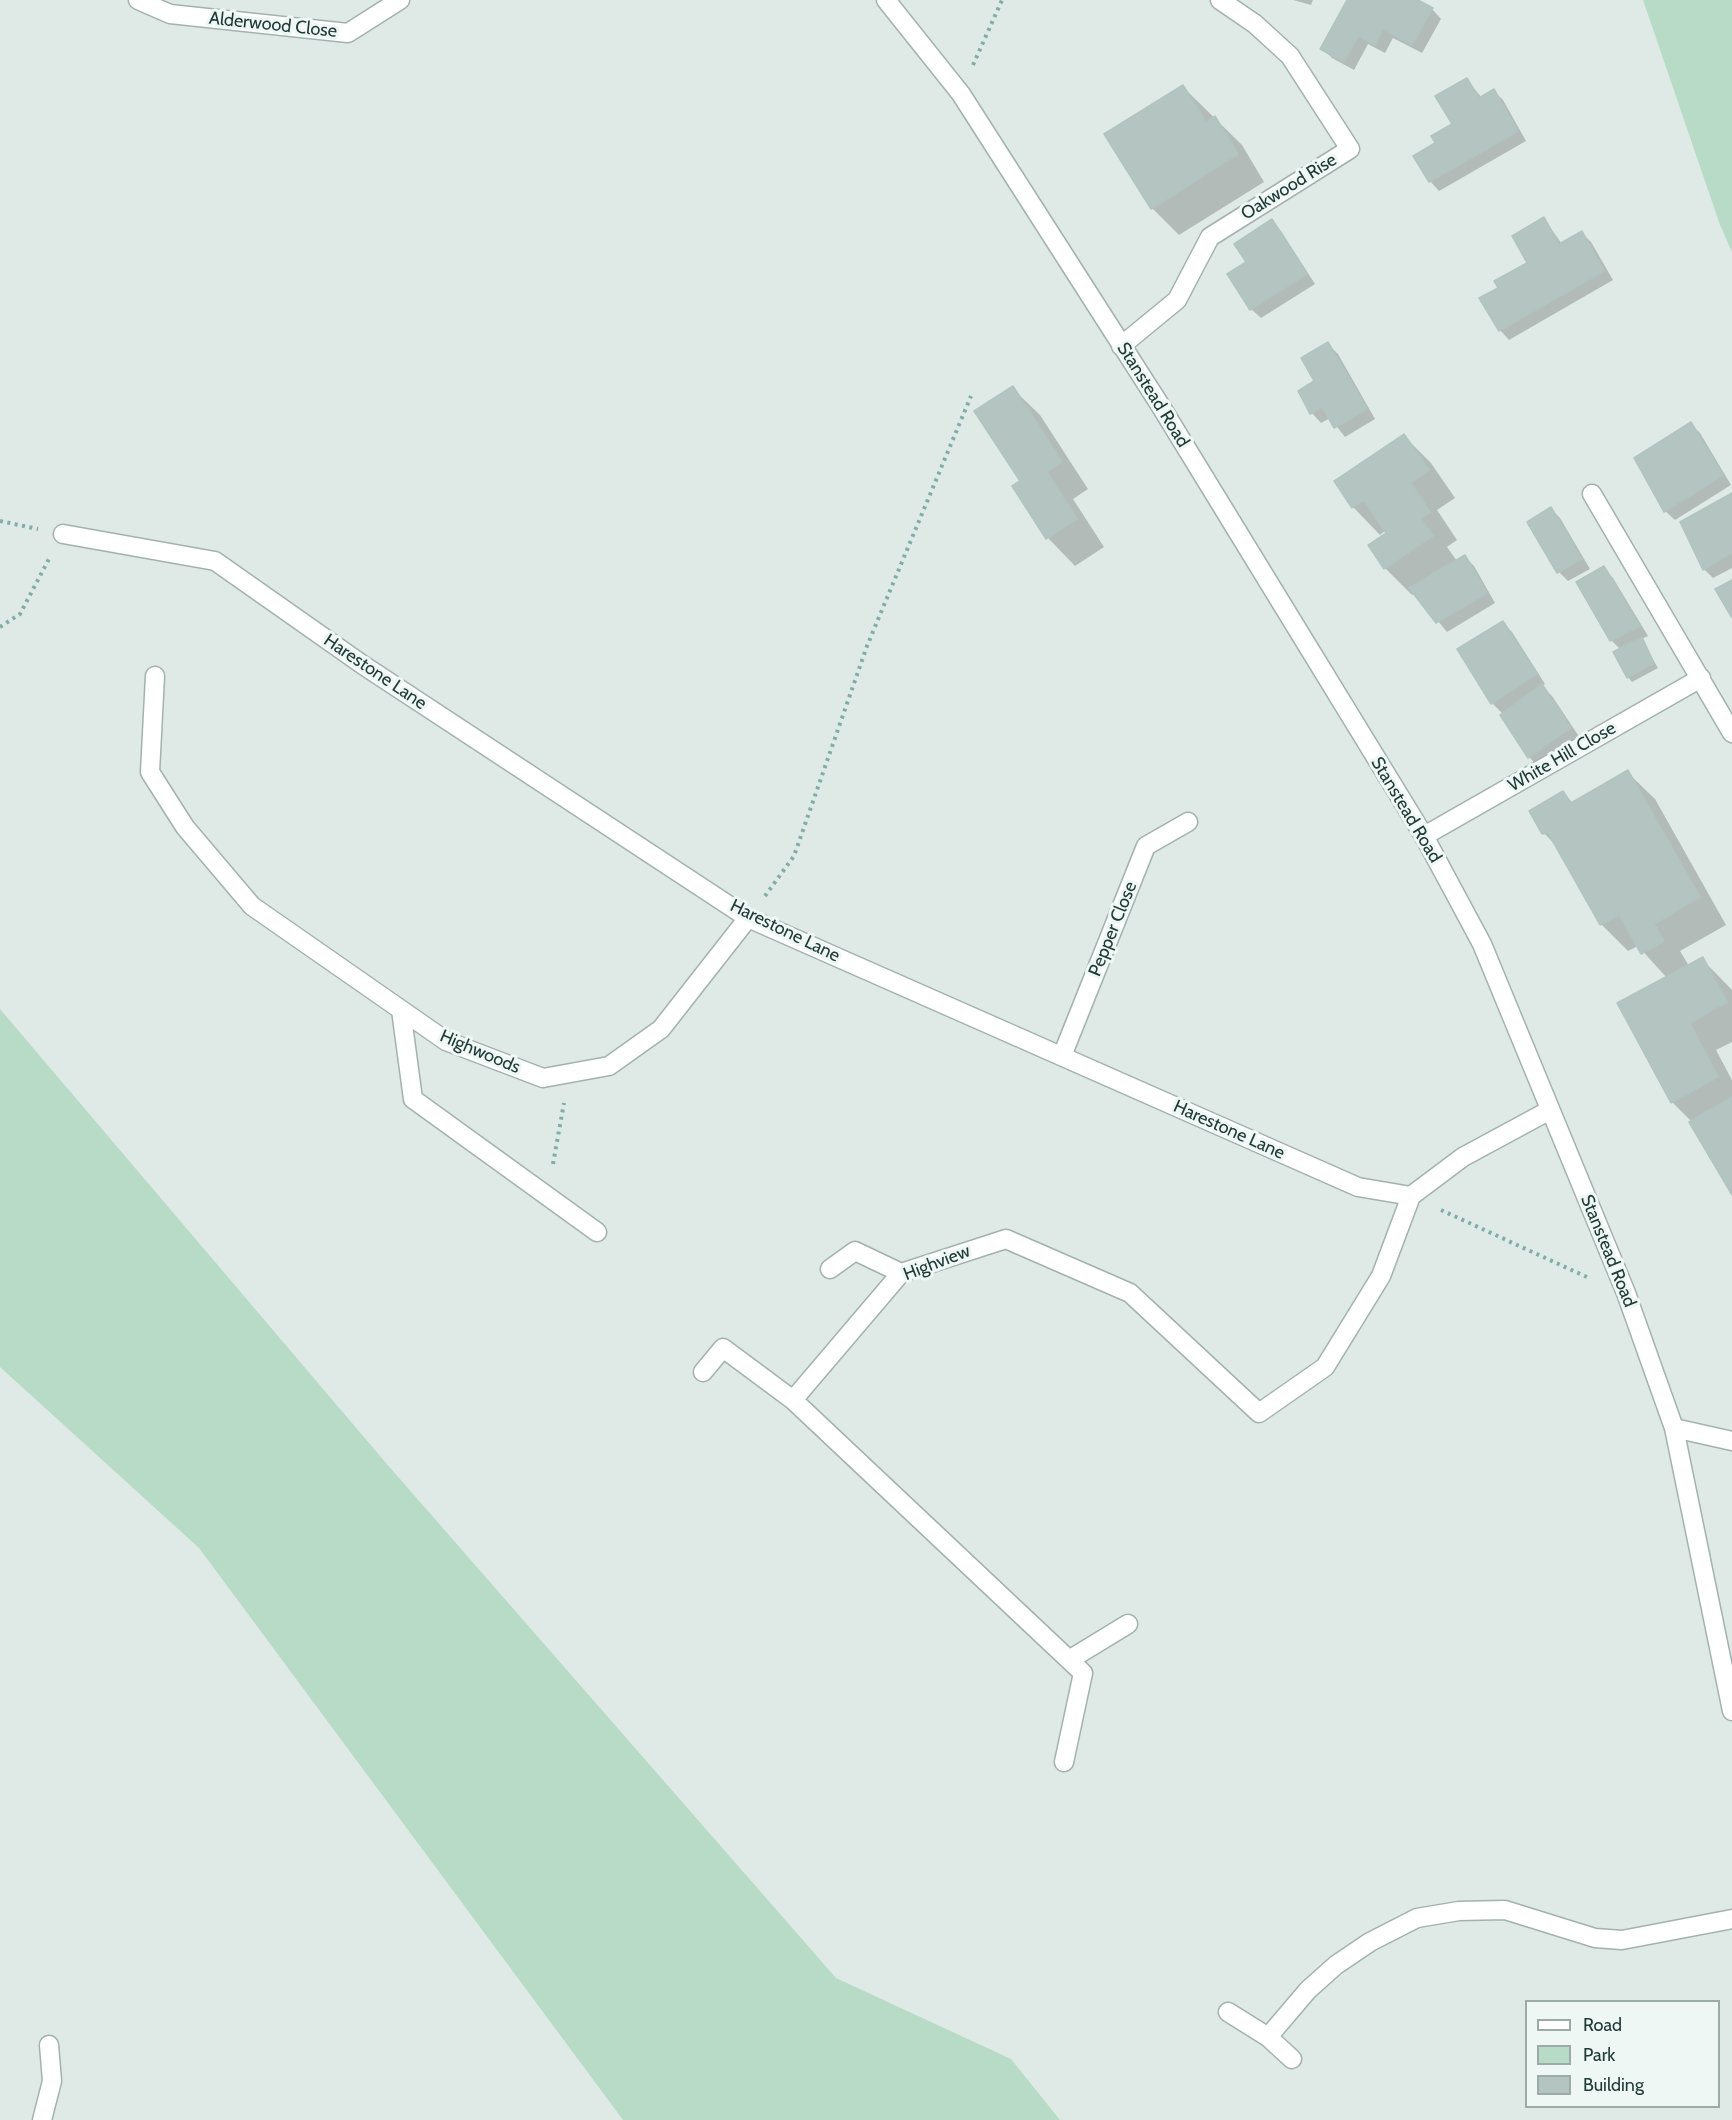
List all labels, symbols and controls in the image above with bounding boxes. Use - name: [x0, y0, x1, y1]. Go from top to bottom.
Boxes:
- street label: Alderwood Close: [208, 8, 338, 42]
- street label: Oakwood Rise: [1237, 149, 1341, 225]
- street label: Stanstead Road: [1112, 339, 1194, 451]
- street label: Harestone Lane: [319, 630, 431, 714]
- street label: White Hill Close: [1504, 718, 1620, 796]
- street label: Stanstead Road: [1366, 753, 1446, 867]
- street label: Pepper Close: [1084, 879, 1142, 979]
- street label: Harestone Lane: [727, 895, 843, 967]
- street label: Highwoods: [437, 1025, 523, 1079]
- street label: Harestone Lane: [1170, 1096, 1288, 1164]
- street label: Stanstead Road: [1576, 1192, 1640, 1310]
- street label: Highview: [901, 1240, 973, 1286]
- legend: [1525, 2000, 1720, 2108]
- text: Road: [1583, 2014, 1622, 2036]
- text: Park: [1583, 2044, 1615, 2066]
- text: Building: [1583, 2074, 1644, 2096]

